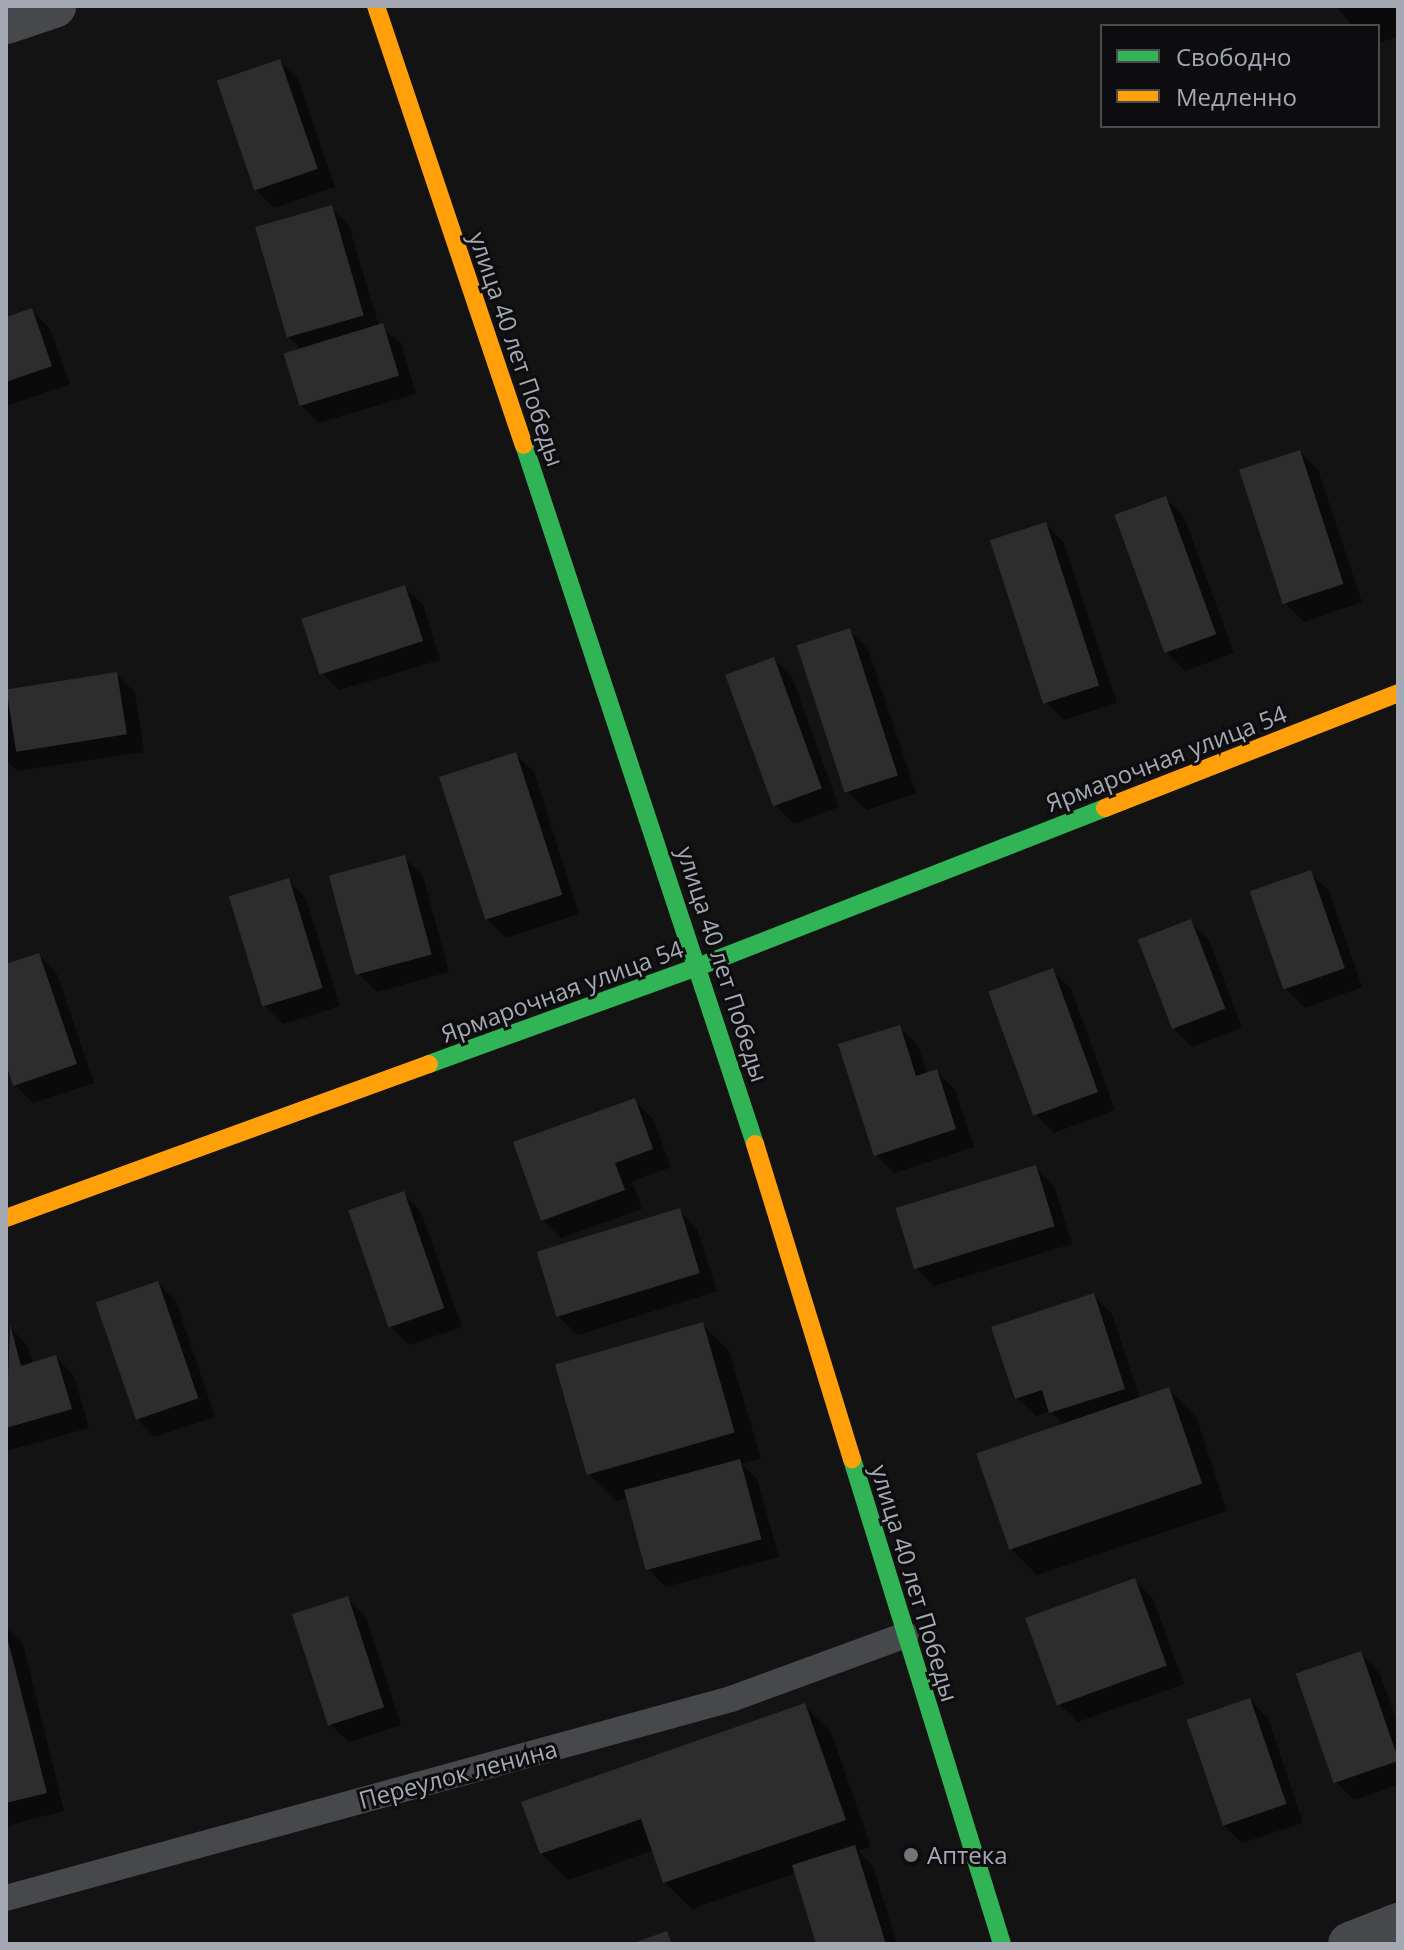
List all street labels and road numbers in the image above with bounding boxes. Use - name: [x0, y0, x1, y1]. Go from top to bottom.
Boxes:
- street label: улица 40 лет Победы: [463, 228, 571, 470]
- street label: Ярмарочная улица 54: [1042, 699, 1290, 817]
- street label: улица 40 лет Победы: [671, 843, 775, 1085]
- street label: Ярмарочная улица 54: [437, 934, 687, 1048]
- street label: улица 40 лет Победы: [865, 1461, 965, 1705]
- street label: Переулок ленина: [356, 1734, 560, 1814]

